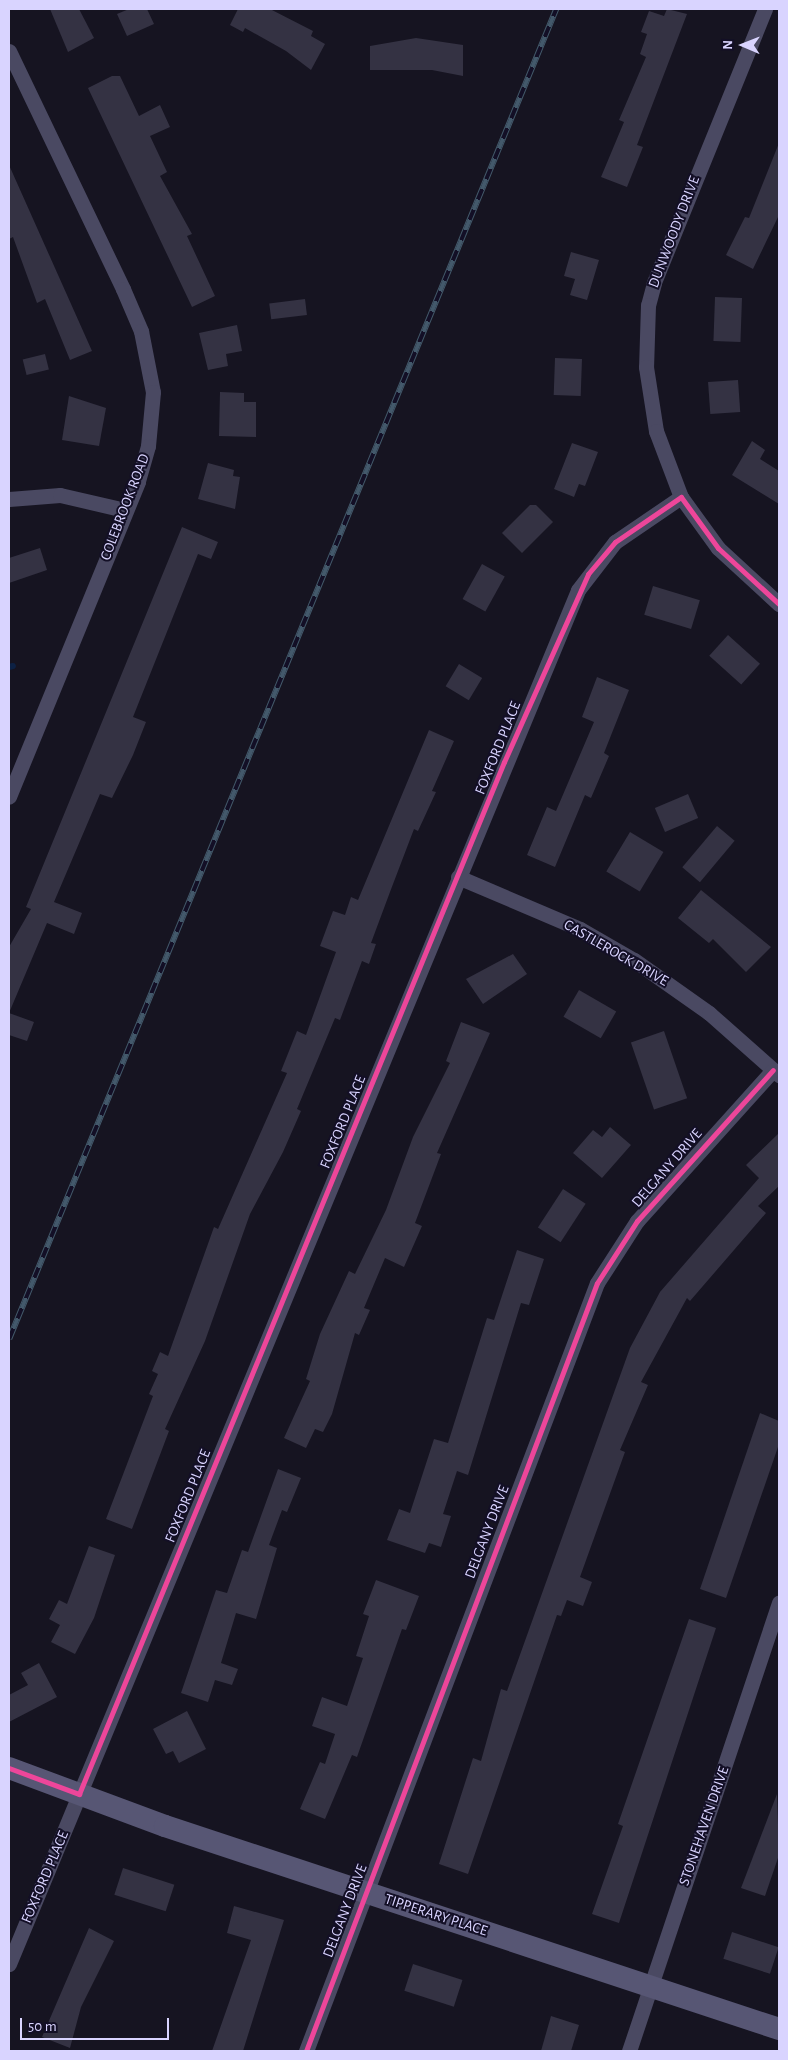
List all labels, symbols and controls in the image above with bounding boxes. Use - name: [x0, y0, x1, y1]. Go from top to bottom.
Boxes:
- north arrow: [718, 20, 768, 70]
- text: N: [721, 40, 735, 50]
- street label: DUNWOODY DRIVE: [644, 174, 704, 290]
- street label: COLEBROOK ROAD: [96, 451, 154, 563]
- street label: FOXFORD PLACE: [471, 699, 525, 797]
- street label: CASTLEROCK DRIVE: [560, 916, 672, 990]
- street label: FOXFORD PLACE: [316, 1073, 370, 1171]
- street label: DELGANY DRIVE: [628, 1125, 706, 1211]
- street label: FOXFORD PLACE: [161, 1447, 215, 1545]
- street label: DELGANY DRIVE: [461, 1483, 513, 1581]
- street label: STONEHAVEN DRIVE: [675, 1764, 733, 1888]
- street label: FOXFORD PLACE: [17, 1828, 73, 1926]
- street label: DELGANY DRIVE: [319, 1862, 371, 1960]
- street label: TIPPERARY PLACE: [382, 1890, 490, 1940]
- scale bar: [22, 2008, 171, 2040]
- text: 50 m: [28, 2019, 57, 2034]

